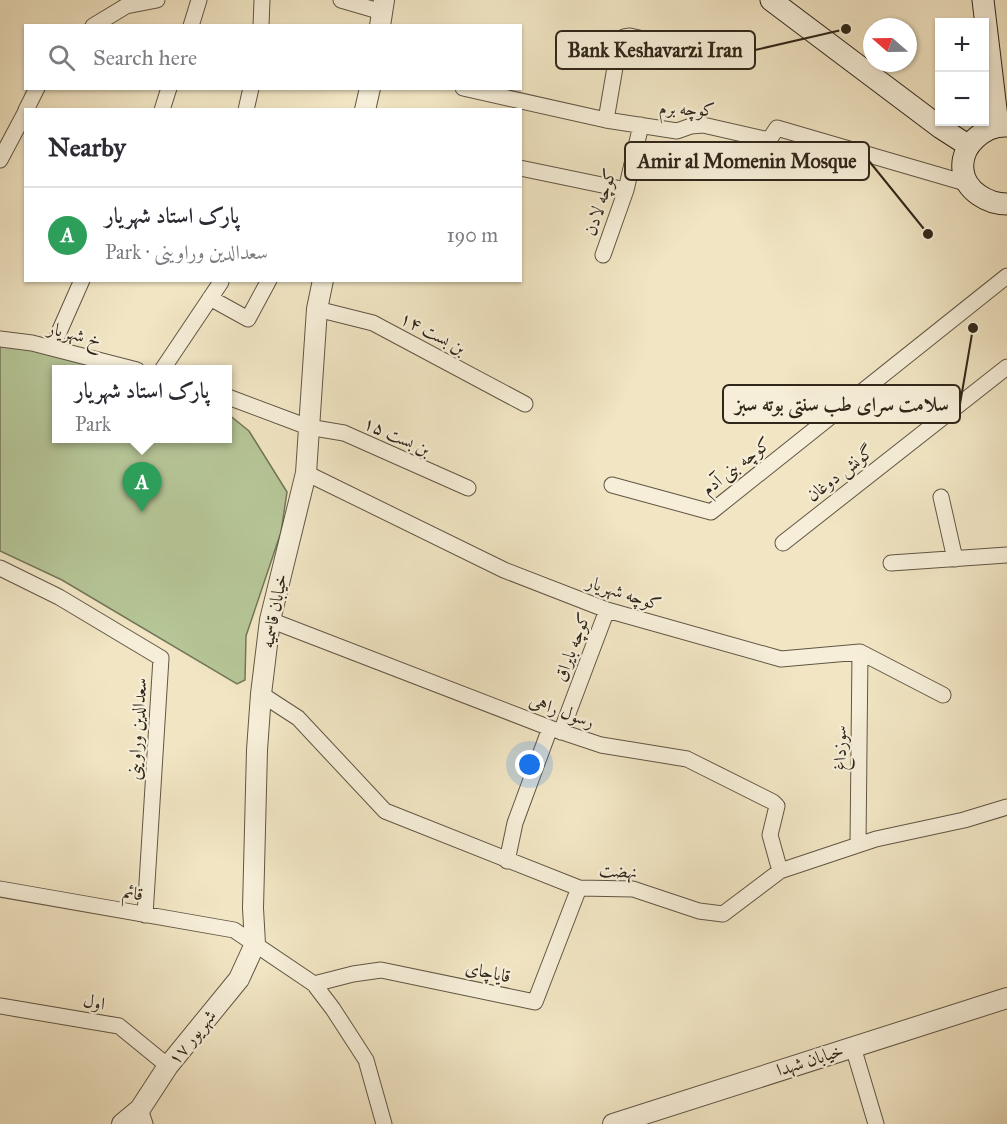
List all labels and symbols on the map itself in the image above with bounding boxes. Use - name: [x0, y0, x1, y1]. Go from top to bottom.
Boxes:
- north arrow: [863, 18, 917, 72]
- callout: Bank Keshavarzi Iran: [556, 31, 755, 69]
- text: Bank Keshavarzi Iran: [568, 38, 743, 62]
- street label: کوچه برم: [658, 97, 716, 126]
- callout: Amir al Momenin Mosque: [625, 142, 869, 180]
- text: Amir al Momenin Mosque: [635, 149, 857, 174]
- street label: کوچه لادن: [579, 165, 623, 239]
- street label: بن بست ۱۴: [397, 307, 470, 360]
- street label: خ شهریار: [42, 316, 105, 356]
- callout: سلامت سرای طب سنتی بوته سبز: [723, 385, 960, 423]
- text: سلامت سرای طب سنتی بوته سبز: [733, 392, 949, 419]
- street label: بن بست ۱۵: [360, 412, 434, 461]
- street label: کوچه بنی آدم: [697, 432, 778, 504]
- street label: گونش دوغان: [802, 440, 879, 507]
- pin: A: [122, 462, 162, 512]
- street label: کوچه شهریار: [581, 570, 664, 617]
- street label: خیابان قاسمیه: [256, 572, 292, 650]
- street label: کوچه بایراق: [549, 609, 597, 685]
- street label: سعدالدین وراوینی: [122, 677, 153, 781]
- street label: رسول راهی: [526, 689, 598, 733]
- street label: سوزداغ: [829, 725, 855, 771]
- your location: [515, 750, 544, 779]
- street label: نهضت: [598, 859, 638, 884]
- street label: قائم: [120, 880, 145, 911]
- street label: قایاچای: [463, 956, 513, 989]
- street label: اول: [81, 989, 107, 1015]
- street label: ۱۷ شهریور: [163, 1005, 222, 1070]
- street label: خیابان شهدا: [774, 1039, 846, 1082]

